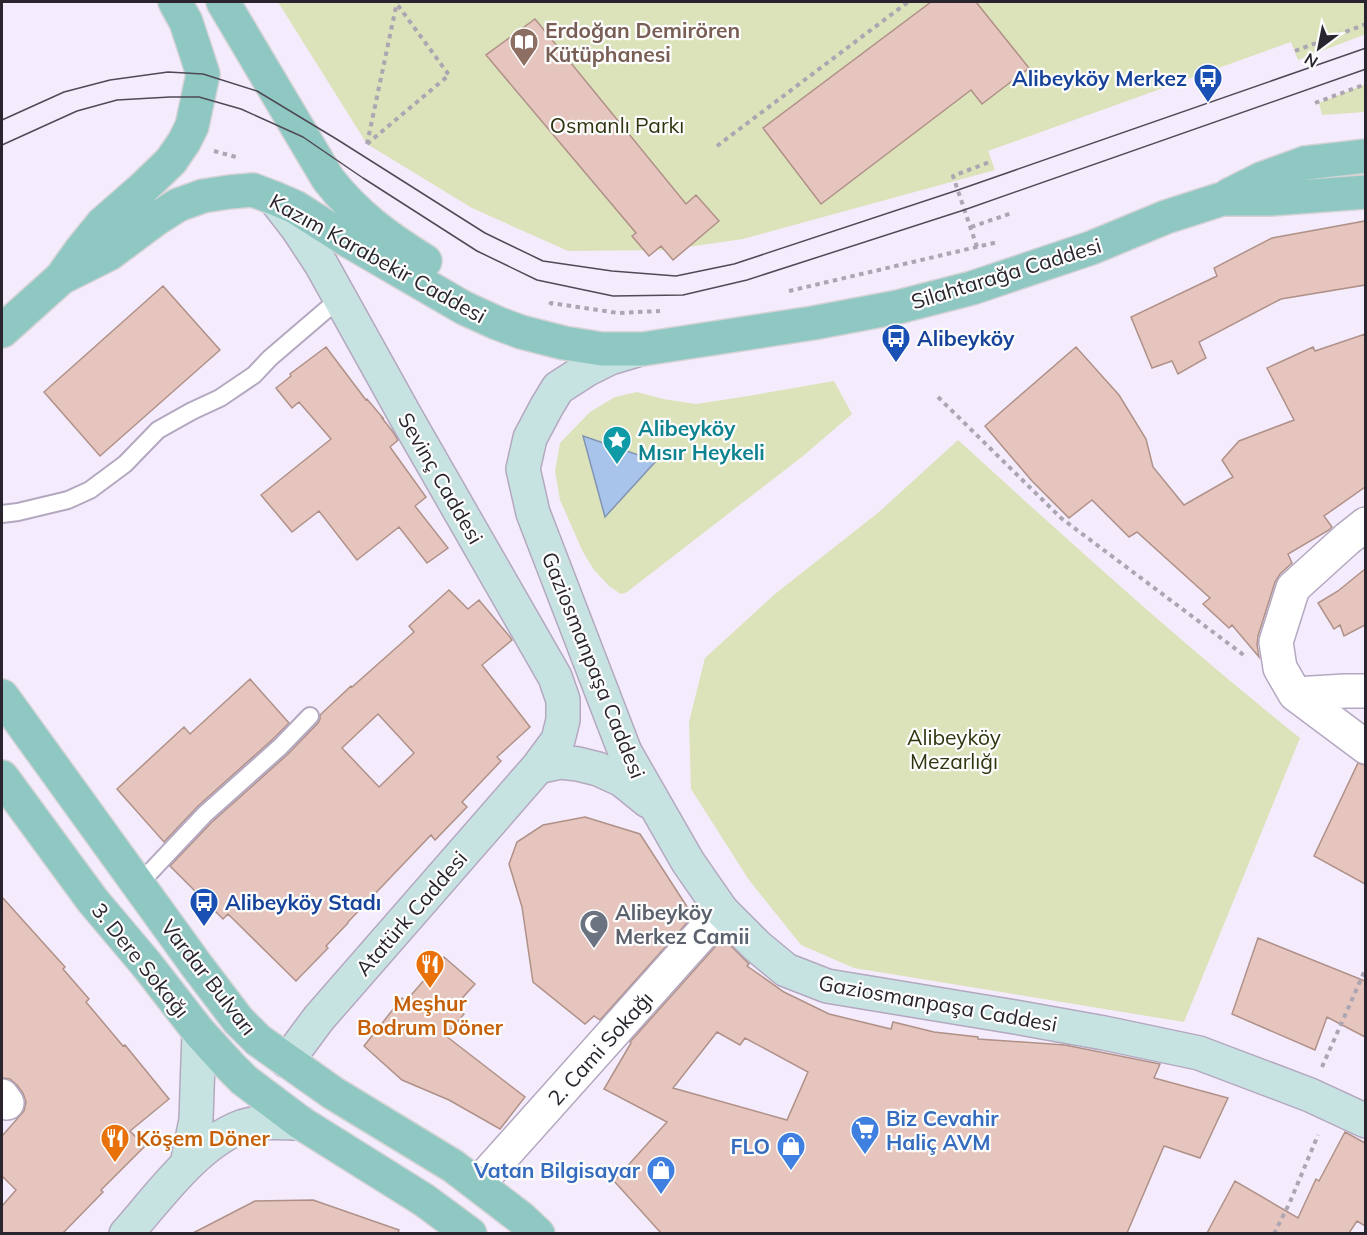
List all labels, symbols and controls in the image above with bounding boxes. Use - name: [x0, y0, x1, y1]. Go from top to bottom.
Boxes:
- place label: Erdoğan Demirören Kütüphanesi: [545, 17, 740, 67]
- north arrow: [1289, 18, 1349, 78]
- library icon: Erdoğan Demirören Kütüphanesi: [508, 26, 540, 68]
- text: N: [1301, 49, 1321, 72]
- bus stop icon: Alibeyköy Merkez: [1192, 62, 1224, 104]
- place label: Alibeyköy Merkez: [1012, 65, 1187, 91]
- park label: Osmanlı Parkı: [550, 112, 684, 138]
- street label: Kazım Karabekir Caddesi: [265, 188, 491, 328]
- street label: Silahtarağa Caddesi: [908, 232, 1104, 314]
- bus stop icon: Alibeyköy: [880, 322, 912, 364]
- place label: Alibeyköy: [917, 325, 1015, 351]
- street label: Sevinç Caddesi: [393, 408, 489, 548]
- place label: Alibeyköy Mısır Heykeli: [638, 415, 765, 465]
- place icon: Alibeyköy Mısır Heykeli: [601, 424, 633, 466]
- street label: Gaziosmanpaşa Caddesi: [537, 548, 651, 782]
- park label: Alibeyköy Mezarlığı: [907, 724, 1001, 774]
- street label: Atatürk Caddesi: [350, 845, 472, 981]
- bus stop icon: Alibeyköy Stadı: [188, 886, 220, 928]
- place label: Alibeyköy Stadı: [225, 889, 381, 915]
- street label: 3. Dere Sokağı: [87, 897, 195, 1023]
- place label: Alibeyköy Merkez Camii: [615, 899, 749, 949]
- mosque icon: Alibeyköy Merkez Camii: [578, 908, 610, 950]
- street label: Vardar Bulvarı: [156, 914, 262, 1040]
- restaurant icon: Meşhur Bodrum Döner: [414, 948, 446, 990]
- street label: Gaziosmanpaşa Caddesi: [817, 969, 1059, 1037]
- street label: 2. Cami Sokağı: [542, 986, 658, 1110]
- place label: Meşhur Bodrum Döner: [357, 990, 504, 1040]
- place label: Biz Cevahir Haliç AVM: [886, 1105, 999, 1155]
- supermarket icon: Biz Cevahir Haliç AVM: [849, 1114, 881, 1156]
- restaurant icon: Köşem Döner: [99, 1122, 131, 1164]
- place label: Köşem Döner: [136, 1125, 270, 1151]
- shop icon: FLO: [775, 1130, 807, 1172]
- place label: FLO: [730, 1133, 770, 1159]
- shop icon: Vatan Bilgisayar: [645, 1154, 677, 1196]
- place label: Vatan Bilgisayar: [473, 1157, 641, 1183]

